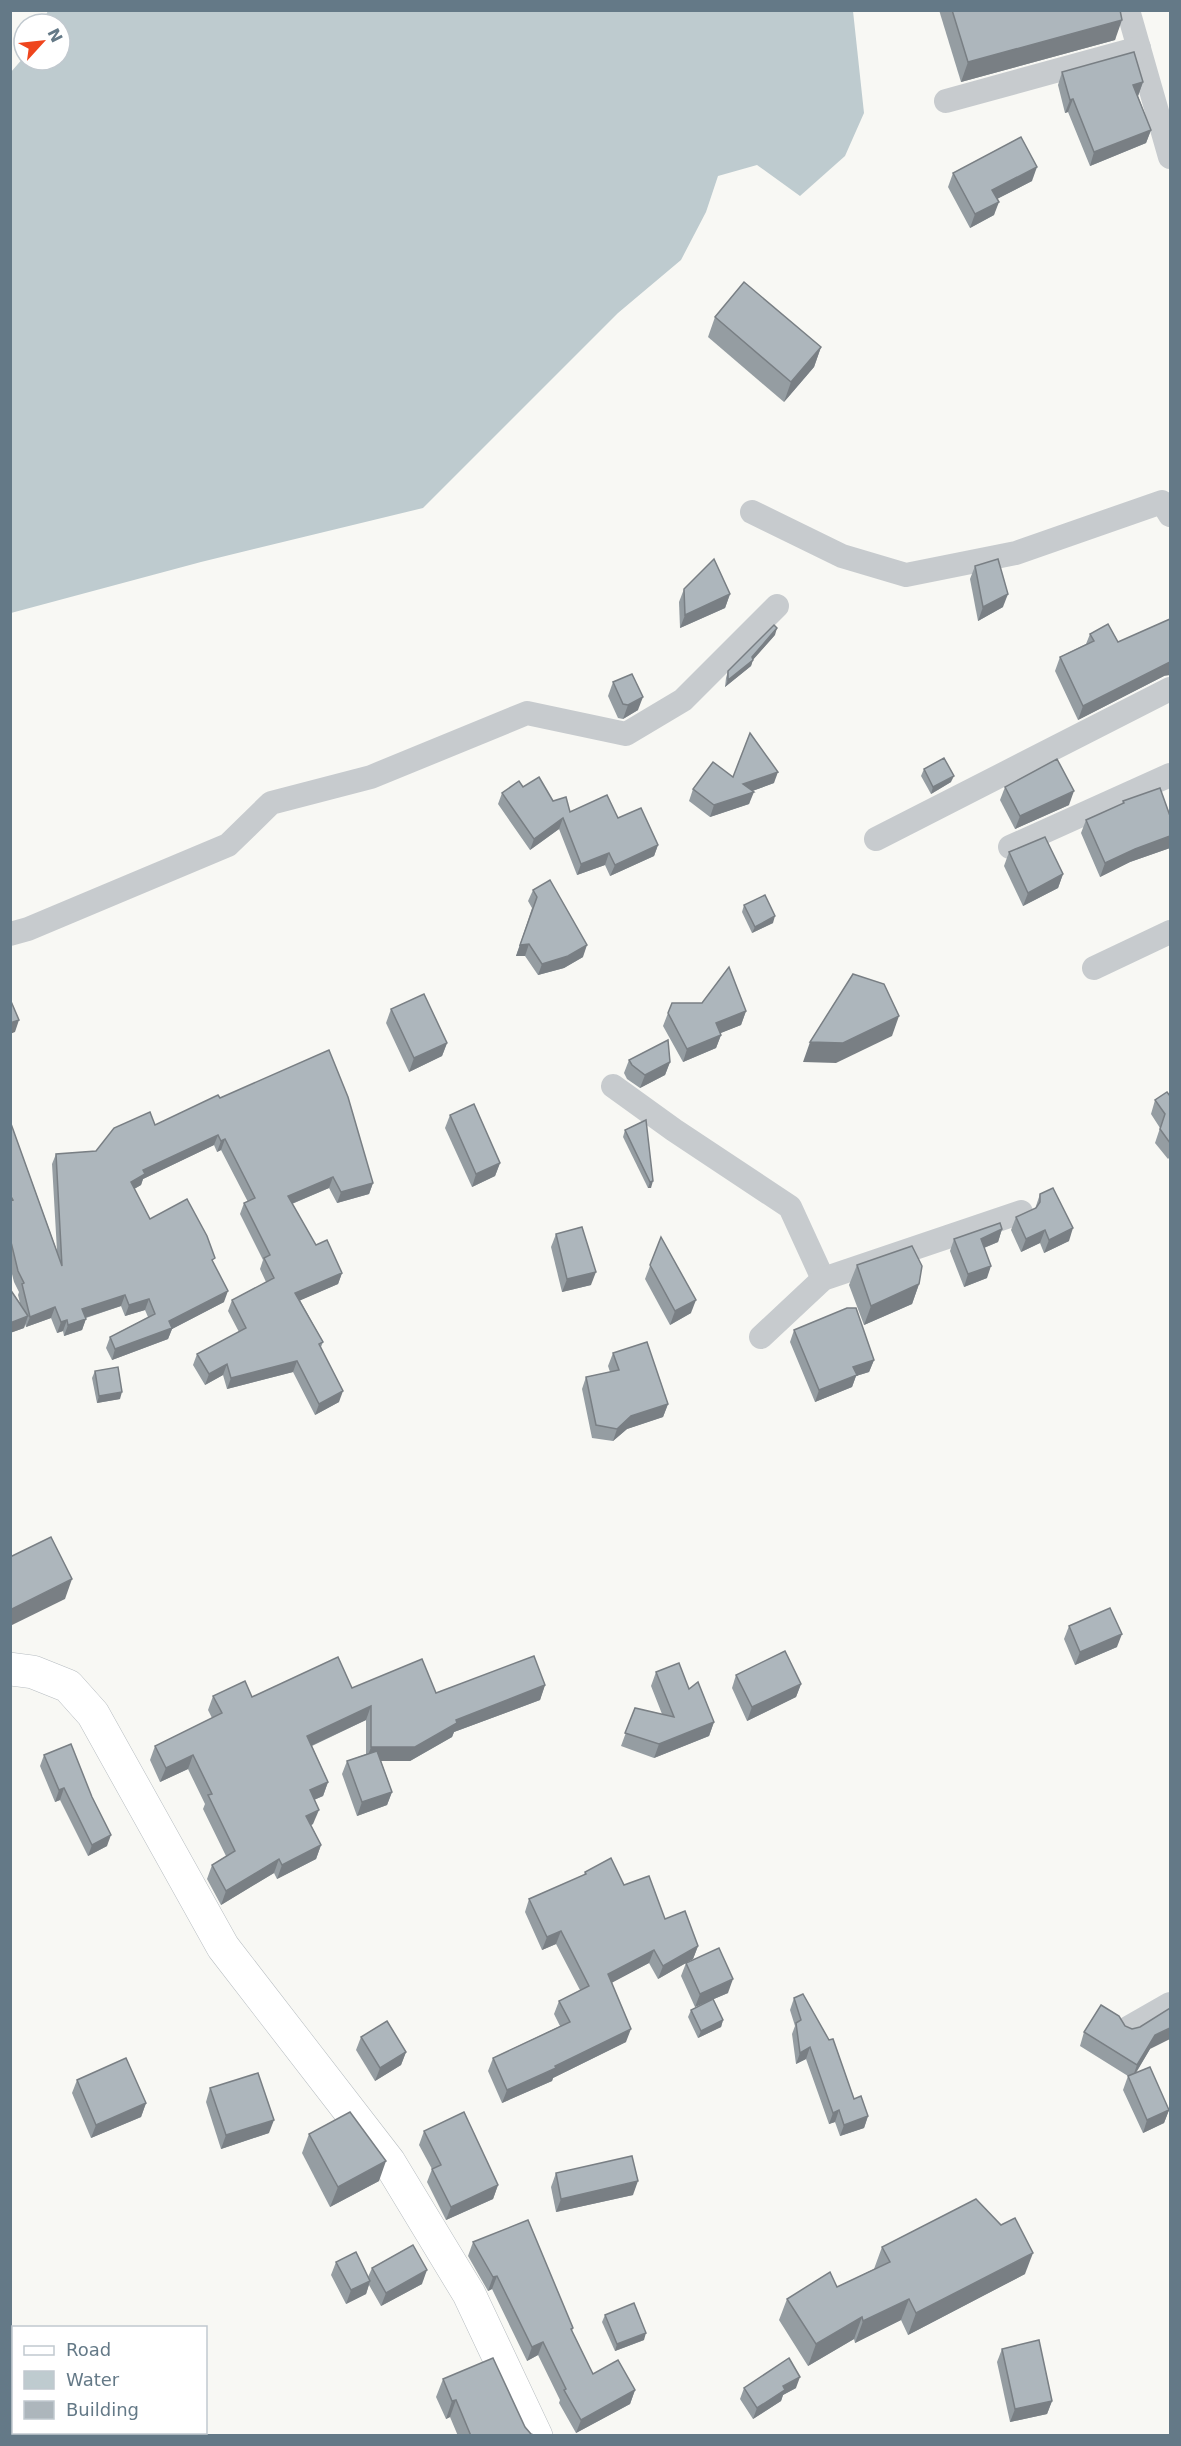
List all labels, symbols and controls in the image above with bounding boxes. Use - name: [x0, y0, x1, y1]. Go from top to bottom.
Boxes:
- north arrow: [12, 12, 72, 72]
- text: N: [43, 25, 66, 46]
- legend: [12, 2326, 207, 2434]
- text: Road: [66, 2339, 111, 2360]
- text: Water: [66, 2369, 120, 2390]
- text: Building: [66, 2399, 139, 2420]

